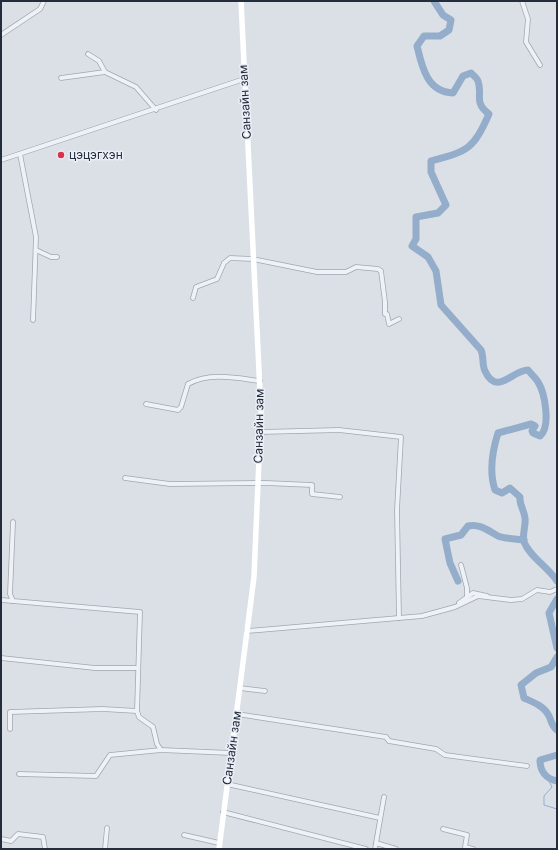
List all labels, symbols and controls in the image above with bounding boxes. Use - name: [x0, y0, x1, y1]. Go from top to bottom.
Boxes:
- street label: Санзайн зам: [235, 64, 254, 140]
- place label: цэцэгхэн: [69, 147, 123, 162]
- marker: цэцэгхэн: [56, 150, 66, 160]
- street label: Санзайн зам: [250, 388, 267, 463]
- street label: Санзайн зам: [219, 710, 244, 786]

